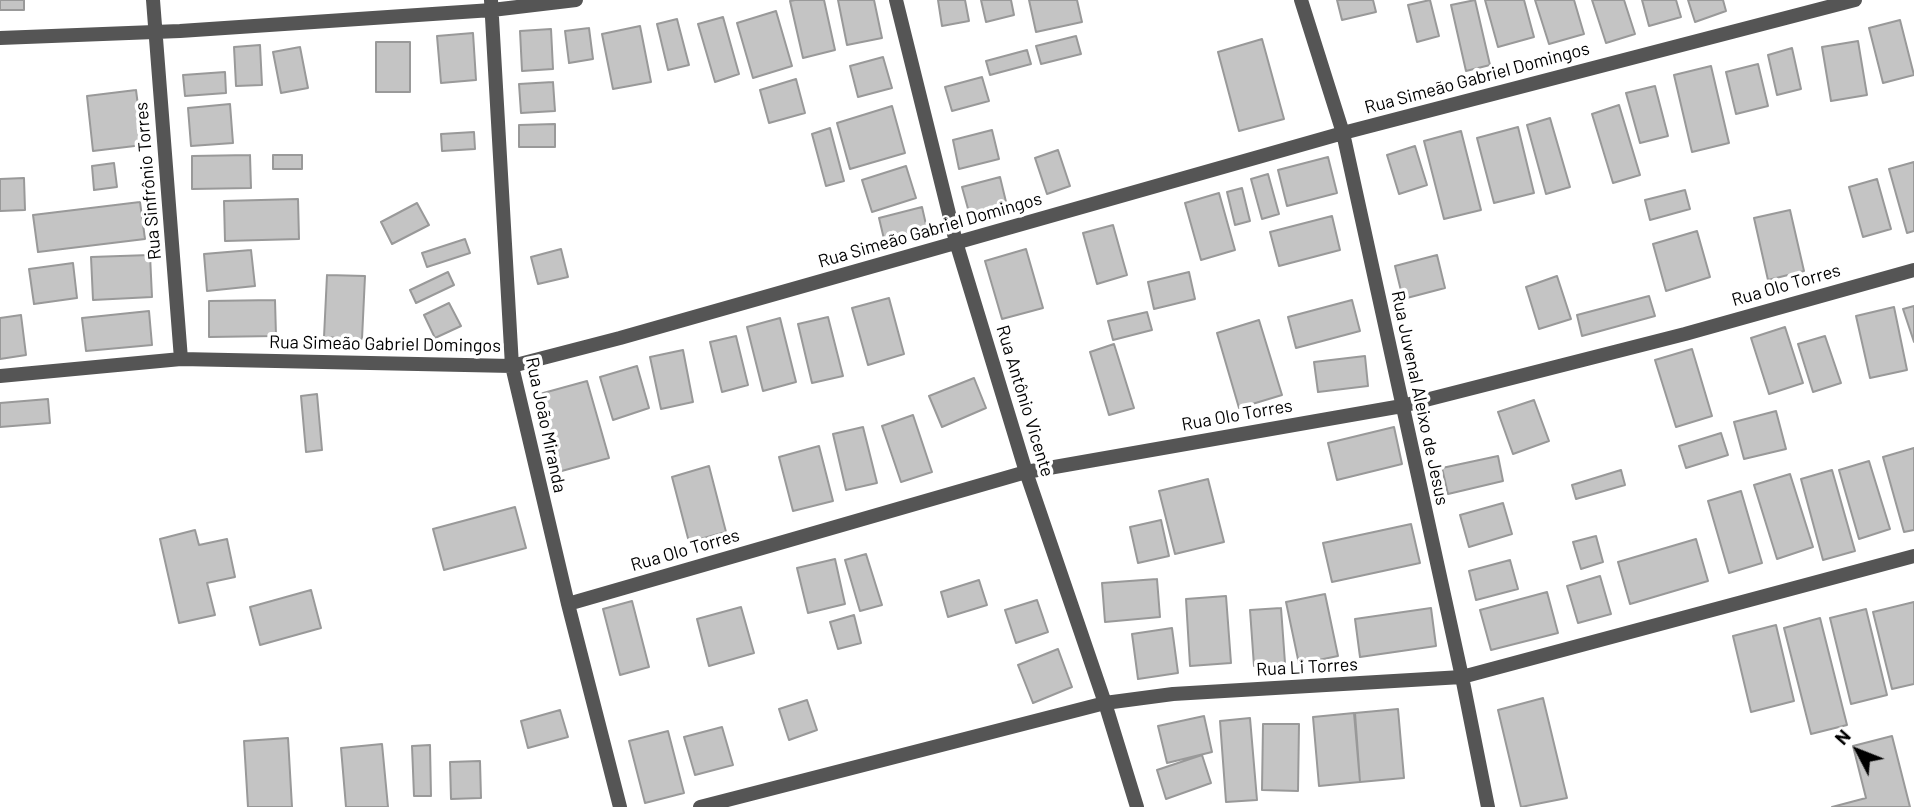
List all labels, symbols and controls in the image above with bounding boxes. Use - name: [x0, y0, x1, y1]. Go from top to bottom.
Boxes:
- street label: Rua Simeão Gabriel Domingos: [1362, 38, 1592, 118]
- street label: Rua Sinfrônio Torres: [130, 101, 166, 261]
- street label: Rua Simeão Gabriel Domingos: [816, 188, 1044, 272]
- street label: Rua Olo Torres: [1729, 259, 1843, 311]
- street label: Rua Juvenal Aleixo de Jesus: [1387, 289, 1453, 507]
- street label: Rua Antônio Vicente: [992, 323, 1058, 479]
- street label: Rua Simeão Gabriel Domingos: [269, 331, 501, 357]
- street label: Rua João Miranda: [521, 355, 571, 495]
- street label: Rua Olo Torres: [1180, 395, 1294, 435]
- street label: Rua Olo Torres: [628, 524, 742, 576]
- street label: Rua Li Torres: [1256, 654, 1358, 680]
- north arrow: [1823, 716, 1893, 786]
- text: N: [1829, 724, 1855, 749]

